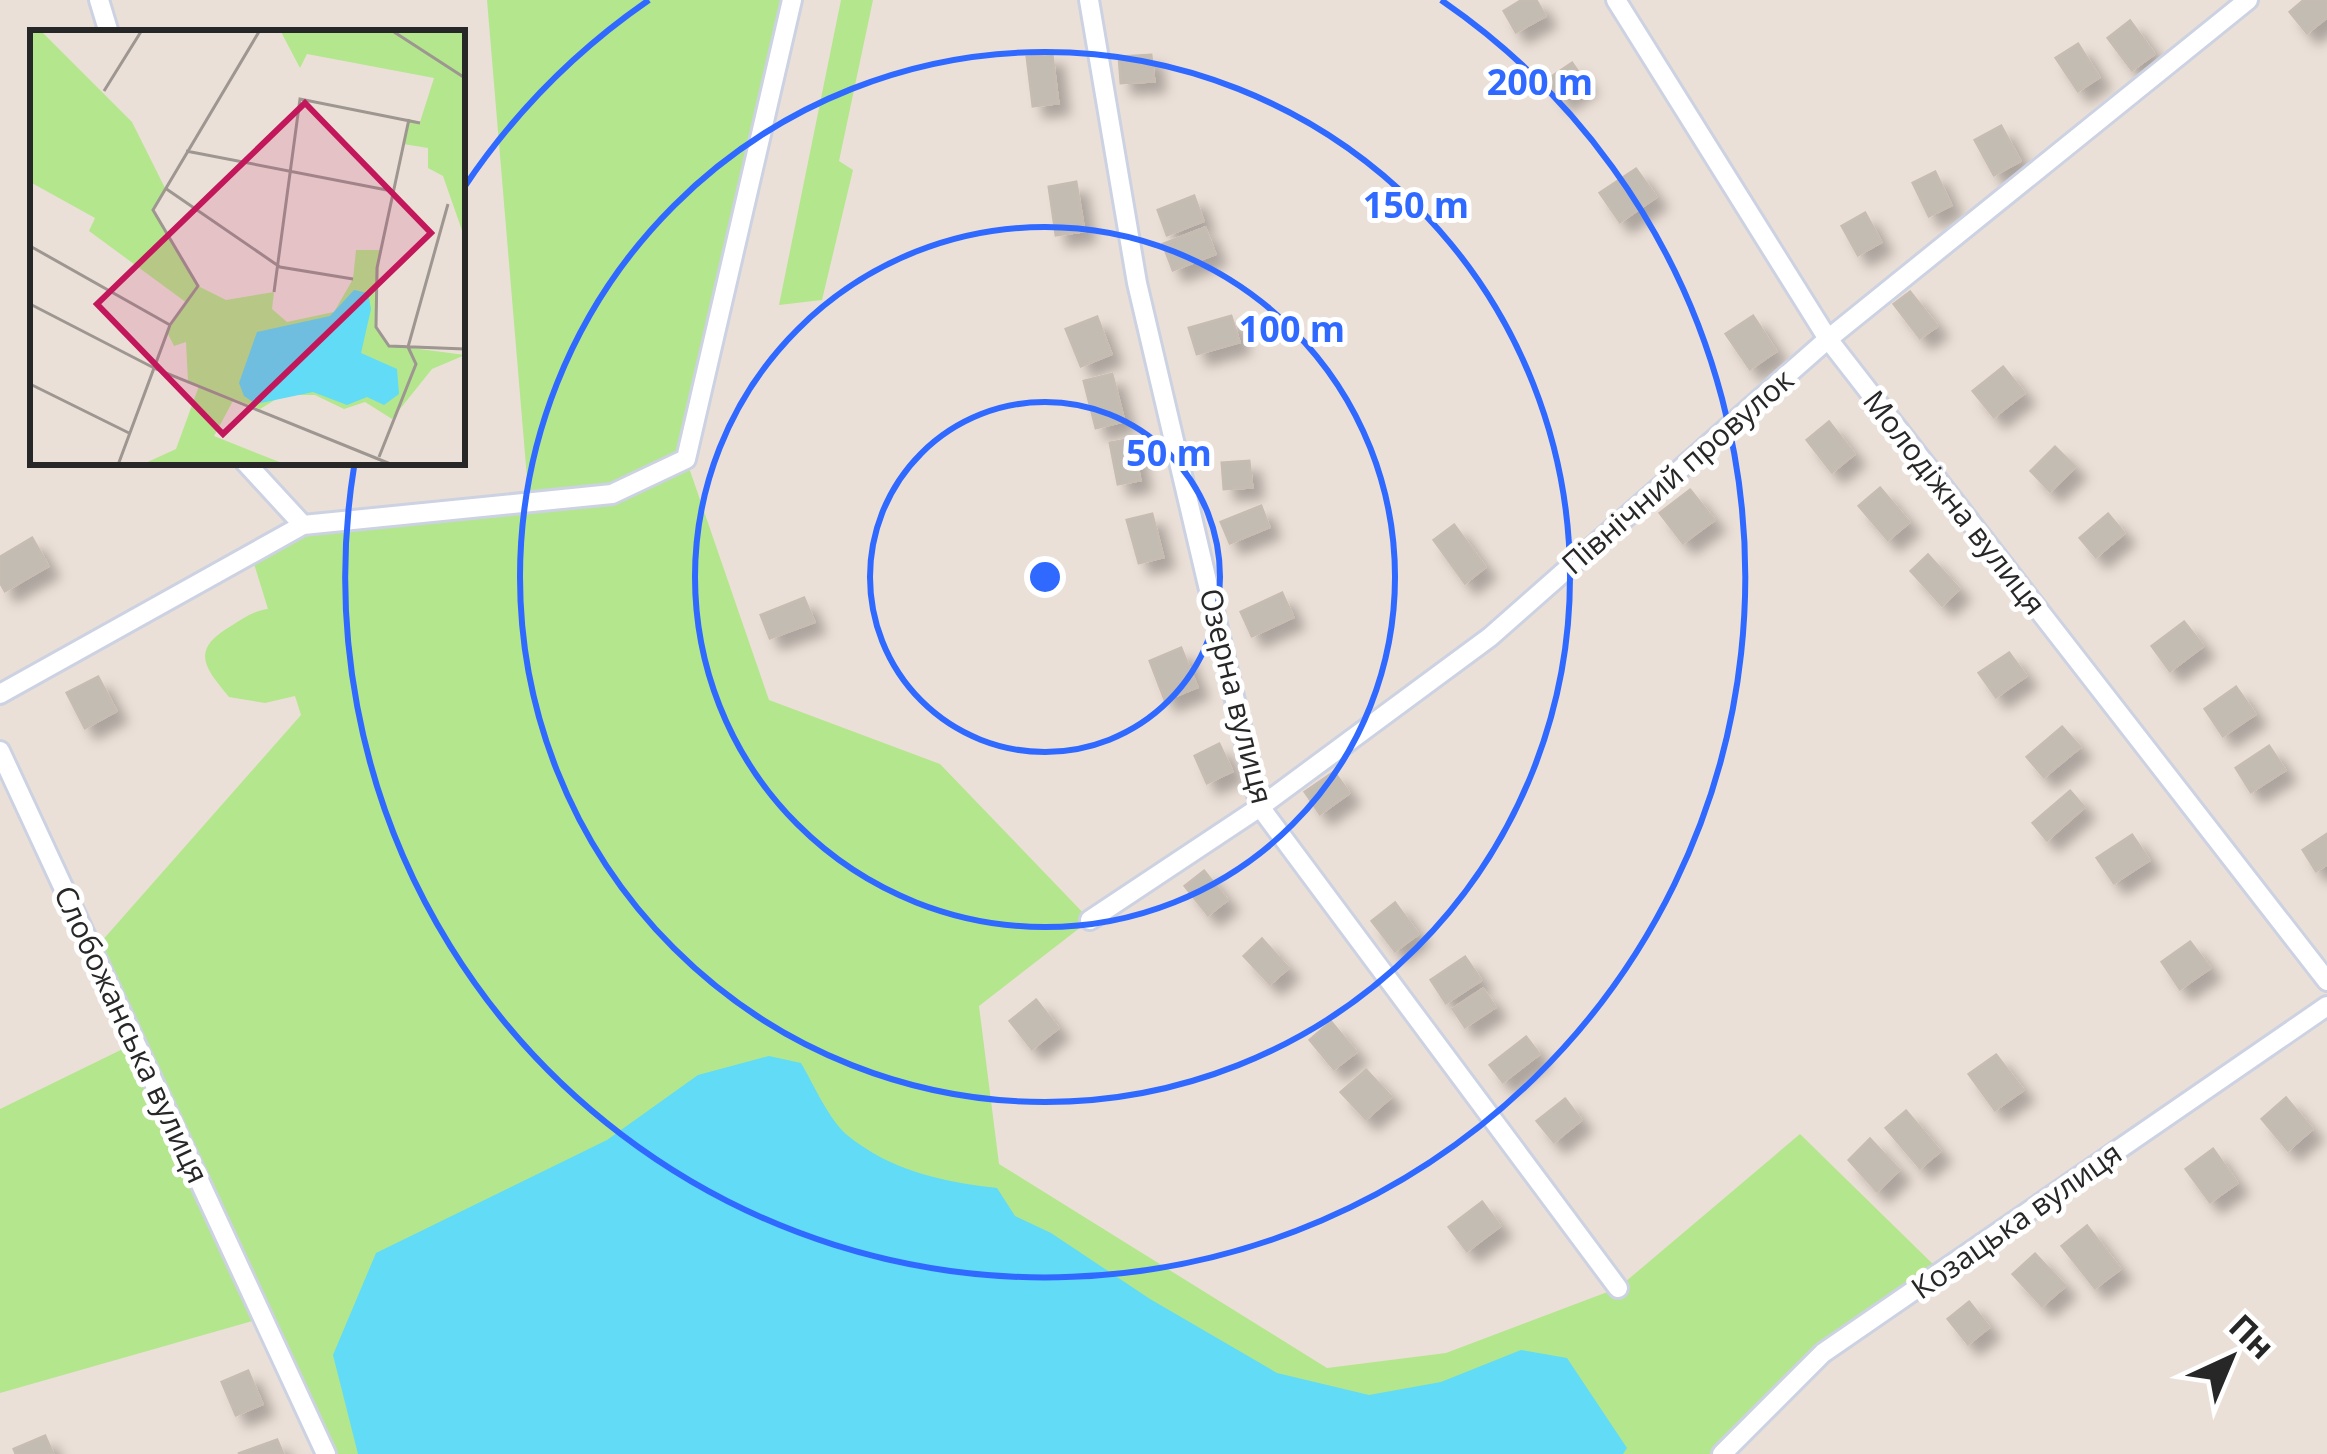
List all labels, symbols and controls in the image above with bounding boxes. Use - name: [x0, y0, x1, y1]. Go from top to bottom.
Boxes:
- inset map: [30, 30, 465, 465]
- text: 200 m: [1487, 57, 1593, 106]
- text: 150 m: [1363, 180, 1469, 229]
- text: 100 m: [1239, 304, 1345, 353]
- street label: Північний провулок: [1552, 359, 1802, 583]
- street label: Молодіжна вулиця: [1854, 381, 2056, 623]
- text: 50 m: [1126, 428, 1212, 477]
- centre of rings: [1024, 556, 1066, 598]
- street label: Озерна вулиця: [1190, 584, 1284, 808]
- street label: Слобожанська вулиця: [45, 879, 219, 1189]
- street label: Козацька вулиця: [1903, 1132, 2129, 1308]
- north arrow: [2171, 1298, 2291, 1418]
- text: Пн: [2220, 1304, 2285, 1368]

